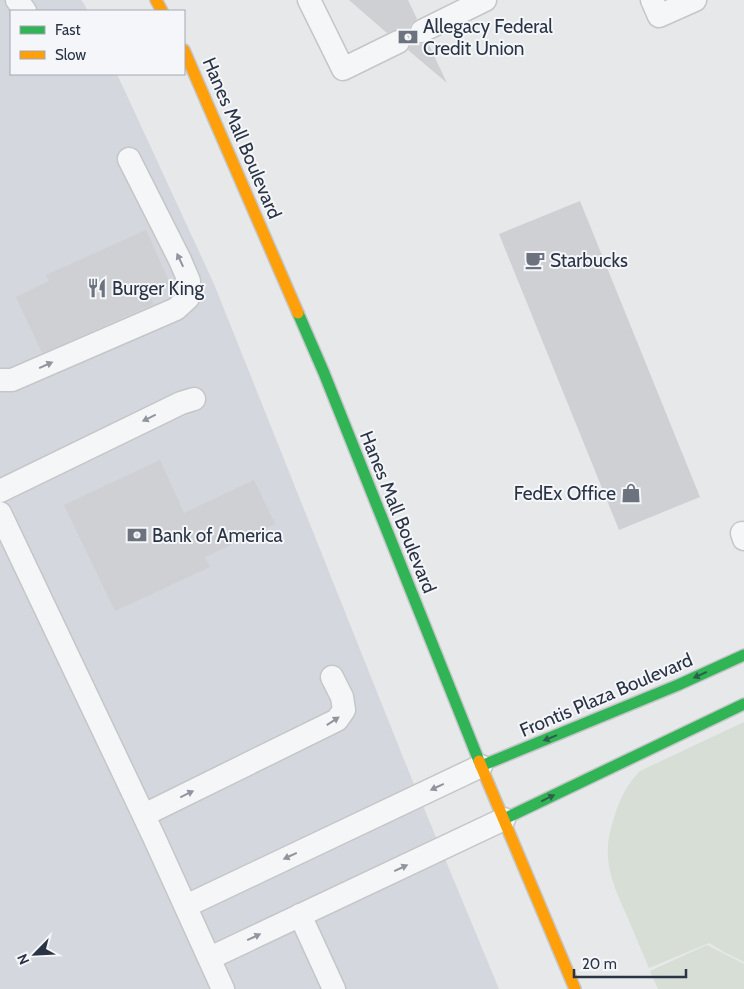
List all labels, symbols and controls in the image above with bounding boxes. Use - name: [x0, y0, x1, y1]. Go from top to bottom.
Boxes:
- legend: [10, 10, 185, 75]
- place label: Allegacy Federal Credit Union: [423, 15, 553, 60]
- text: Fast: [55, 21, 80, 39]
- bank icon: Allegacy Federal Credit Union: [397, 26, 419, 48]
- text: Slow: [55, 46, 86, 64]
- street label: Hanes Mall Boulevard: [198, 54, 286, 222]
- cafe icon: Starbucks: [524, 249, 546, 271]
- place label: Starbucks: [550, 249, 628, 272]
- one-way arrow: [176, 253, 184, 267]
- restaurant icon: Burger King: [86, 277, 108, 299]
- place label: Burger King: [112, 277, 204, 300]
- one-way arrow: [39, 361, 53, 369]
- one-way arrow: [142, 415, 156, 423]
- street label: Hanes Mall Boulevard: [355, 428, 441, 596]
- place label: FedEx Office: [514, 482, 616, 505]
- shop icon: FedEx Office: [620, 482, 642, 504]
- bank icon: Bank of America: [126, 524, 148, 546]
- place label: Bank of America: [152, 524, 283, 547]
- street label: Frontis Plaza Boulevard: [516, 648, 696, 742]
- one-way arrow: [693, 671, 707, 679]
- one-way arrow: [326, 717, 339, 726]
- one-way arrow: [543, 734, 557, 742]
- one-way arrow: [430, 783, 444, 791]
- one-way arrow: [180, 790, 195, 798]
- one-way arrow: [541, 794, 555, 802]
- one-way arrow: [283, 853, 297, 861]
- one-way arrow: [394, 863, 408, 871]
- north arrow: [10, 929, 60, 979]
- one-way arrow: [247, 933, 261, 941]
- scale bar: [574, 946, 686, 978]
- text: N: [13, 951, 33, 967]
- text: 20 m: [582, 955, 617, 973]

